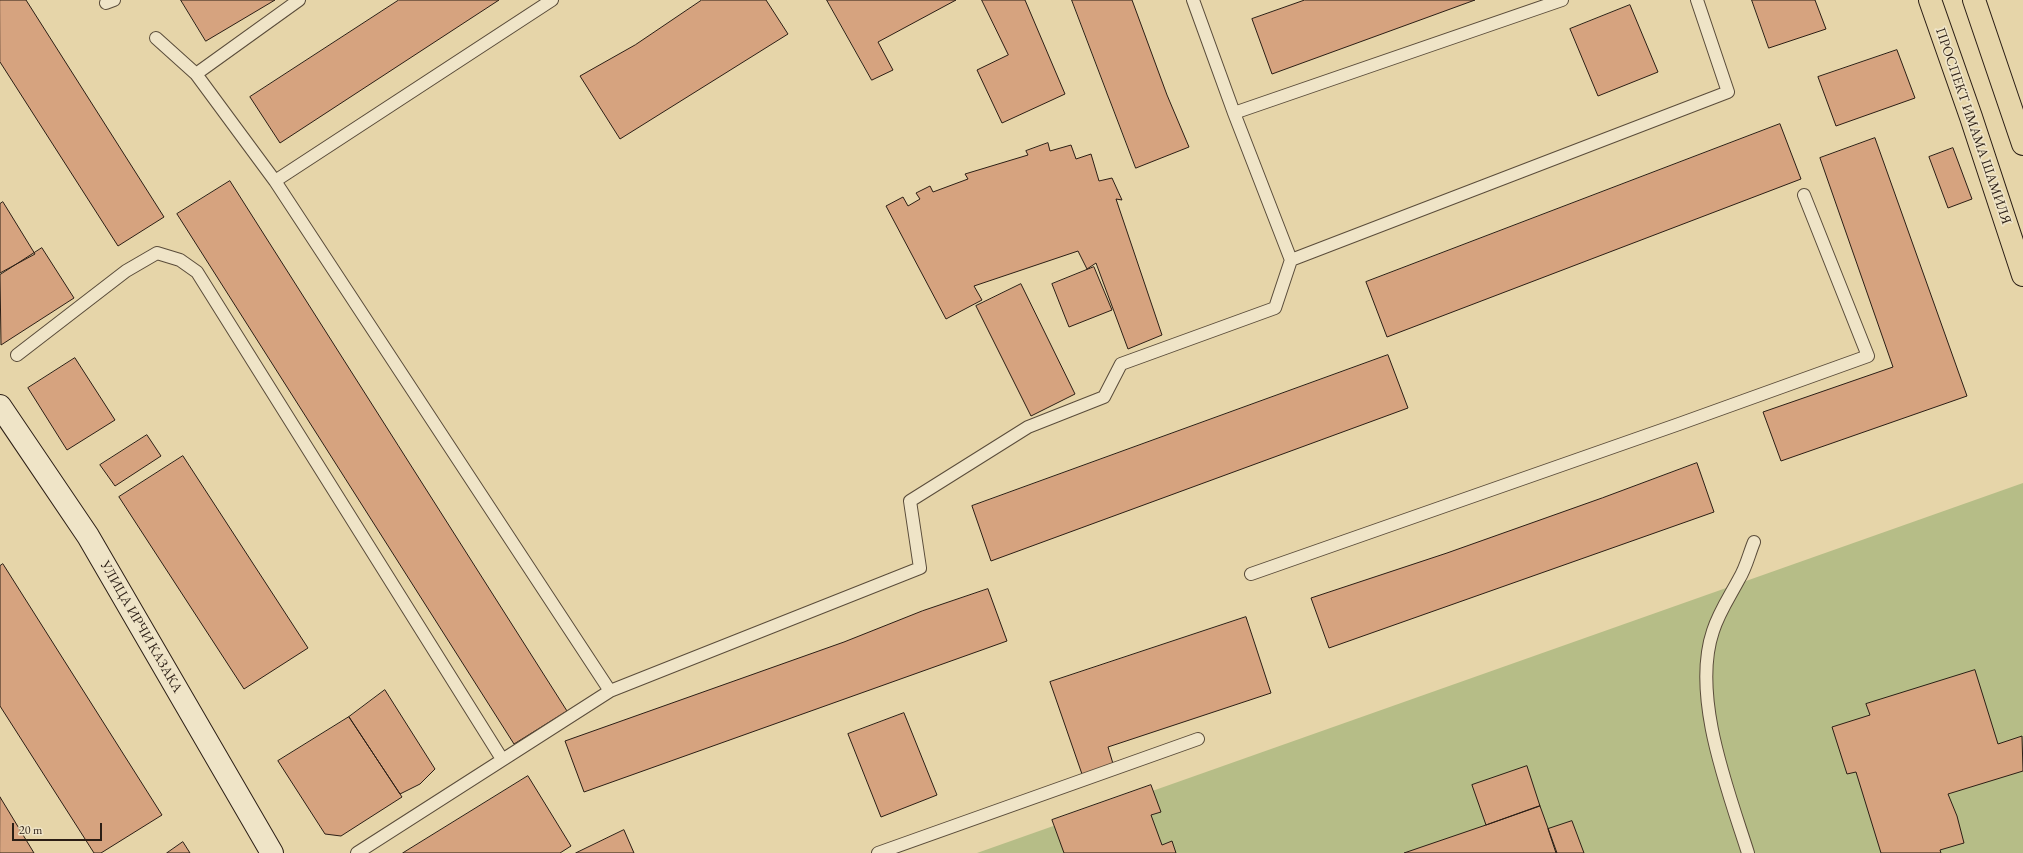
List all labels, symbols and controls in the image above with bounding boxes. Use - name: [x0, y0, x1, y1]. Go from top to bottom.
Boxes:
- street label: ПРОСПЕКТ ИМАМА ШАМИЛЯ: [1931, 25, 2015, 227]
- street label: УЛИЦА ИРЧИ КАЗАКА: [96, 558, 186, 696]
- scale bar: [14, 815, 104, 841]
- text: 20 m: [19, 822, 42, 838]

